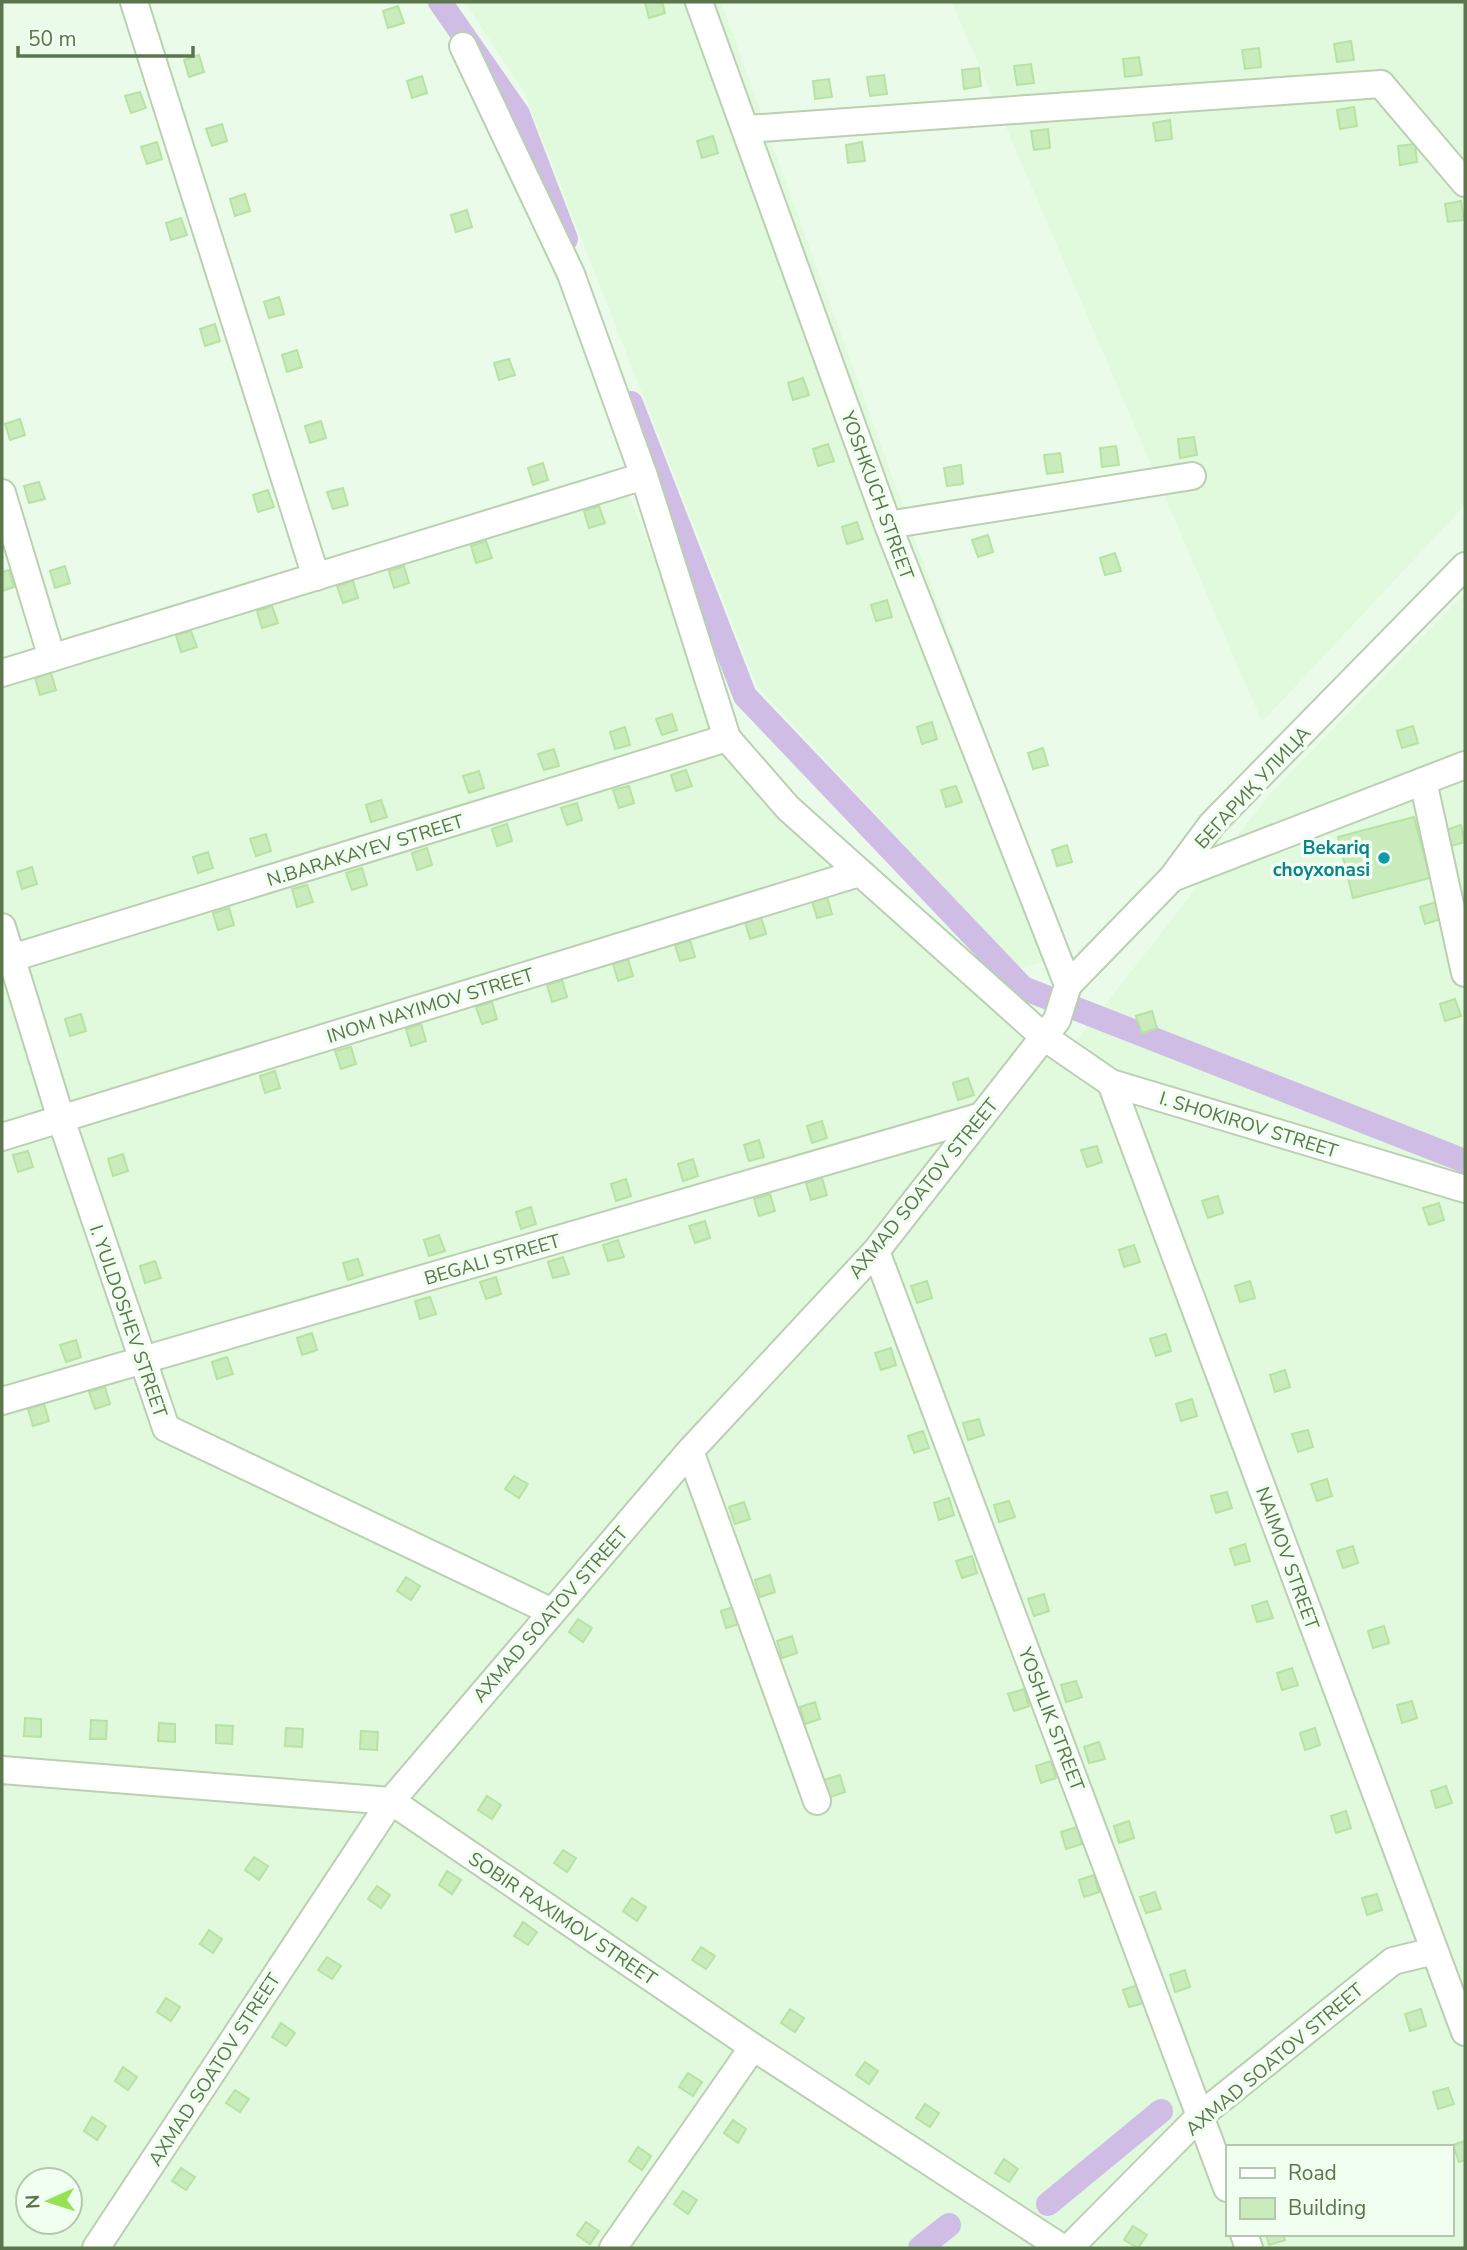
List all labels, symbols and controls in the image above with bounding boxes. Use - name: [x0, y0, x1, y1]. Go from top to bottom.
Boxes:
- scale bar: [18, 14, 192, 58]
- text: 50 m: [28, 25, 77, 53]
- street label: YOSHKUCH STREET: [834, 406, 920, 584]
- street label: БЕГАРИҚ УЛИЦА: [1189, 721, 1317, 855]
- street label: N.BARAKAYEV STREET: [264, 808, 468, 893]
- place label: Bekariq choyxonasi: [1273, 835, 1370, 883]
- marker: Bekariq choyxonasi: [1376, 850, 1392, 866]
- street label: INOM NAYIMOV STREET: [324, 962, 538, 1050]
- street label: I. SHOKIROV STREET: [1156, 1085, 1342, 1165]
- street label: AXMAD SOATOV STREET: [843, 1093, 1005, 1284]
- street label: I. YULDOSHEV STREET: [83, 1222, 173, 1422]
- street label: BEGALI STREET: [421, 1228, 564, 1292]
- street label: NAIMOV STREET: [1249, 1483, 1325, 1634]
- street label: AXMAD SOATOV STREET: [467, 1521, 635, 1708]
- street label: YOSHLIK STREET: [1011, 1643, 1091, 1796]
- street label: SOBIR RAXIMOV STREET: [463, 1846, 662, 1992]
- street label: AXMAD SOATOV STREET: [143, 1968, 287, 2171]
- street label: AXMAD SOATOV STREET: [1180, 1977, 1370, 2142]
- legend: [1226, 2145, 1453, 2236]
- text: Road: [1288, 2159, 1337, 2187]
- north arrow: [14, 2166, 84, 2236]
- text: N: [20, 2194, 46, 2210]
- text: Building: [1288, 2194, 1366, 2222]

